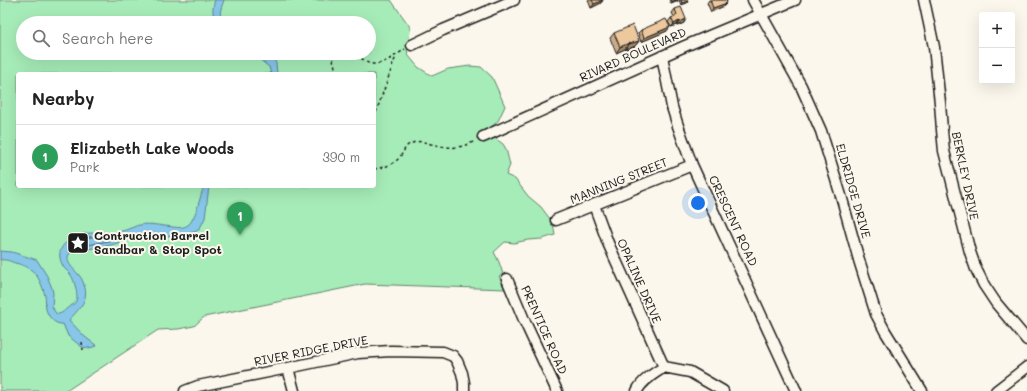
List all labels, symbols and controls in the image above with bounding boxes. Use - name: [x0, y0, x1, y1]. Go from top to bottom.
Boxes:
- map controls: [979, 12, 1015, 84]
- button: +: [979, 12, 1015, 48]
- search box: [16, 16, 376, 60]
- street label: RIVARD BOULEVARD: [577, 23, 688, 85]
- icon: search: [30, 27, 52, 49]
- text: Search here: [62, 28, 153, 48]
- button: −: [979, 48, 1015, 84]
- text: Nearby: [32, 87, 94, 109]
- street label: BERKLEY DRIVE: [949, 130, 983, 222]
- text: Elizabeth Lake Woods: [70, 138, 234, 158]
- street label: ELDRIDGE DRIVE: [833, 141, 875, 240]
- text: 1: [42, 148, 48, 165]
- text: 390 m: [322, 148, 360, 165]
- street label: MANNING STREET: [567, 153, 670, 207]
- text: Park: [70, 158, 99, 175]
- street label: CRESCENT ROAD: [706, 173, 762, 269]
- your location: [688, 193, 708, 213]
- pin: 1: [227, 202, 253, 235]
- place label: Contruction Barrel Sandbar & Stop Spot: [94, 227, 222, 257]
- place icon: Contruction Barrel Sandbar & Stop Spot: [65, 230, 91, 256]
- street label: OPALINE DRIVE: [614, 236, 666, 326]
- street label: PRENTICE ROAD: [518, 283, 572, 377]
- street label: RIVER RIDGE DRIVE: [253, 331, 369, 369]

